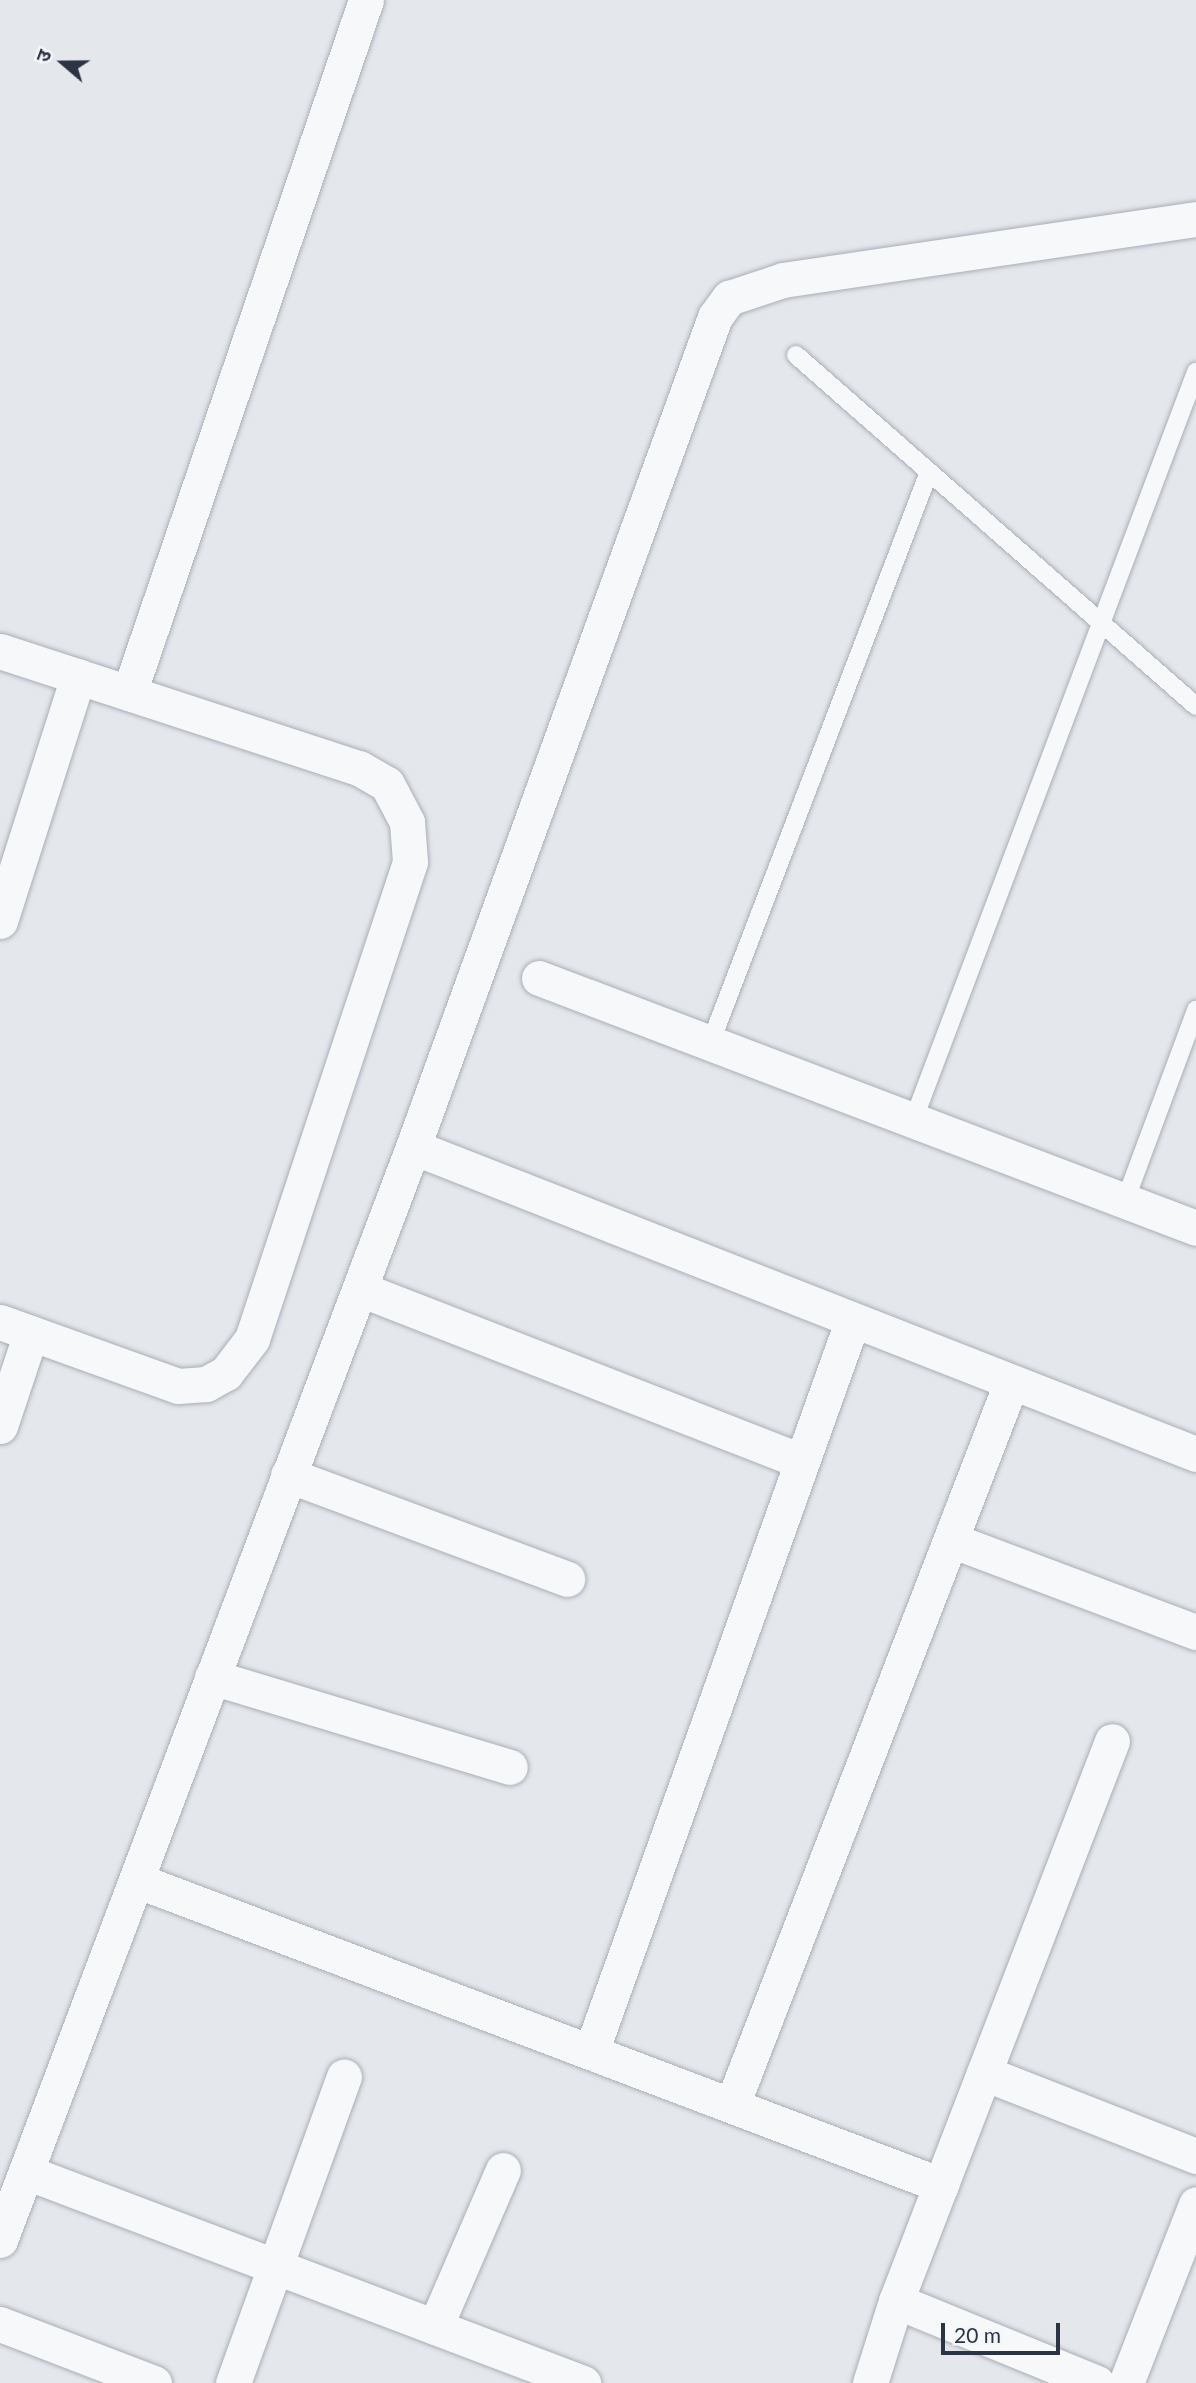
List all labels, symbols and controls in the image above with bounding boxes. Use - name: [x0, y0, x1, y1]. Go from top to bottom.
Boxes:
- north arrow: [28, 28, 98, 98]
- text: उ: [30, 46, 56, 65]
- scale bar: [944, 2310, 1063, 2354]
- text: 20 m: [954, 2322, 1001, 2347]

